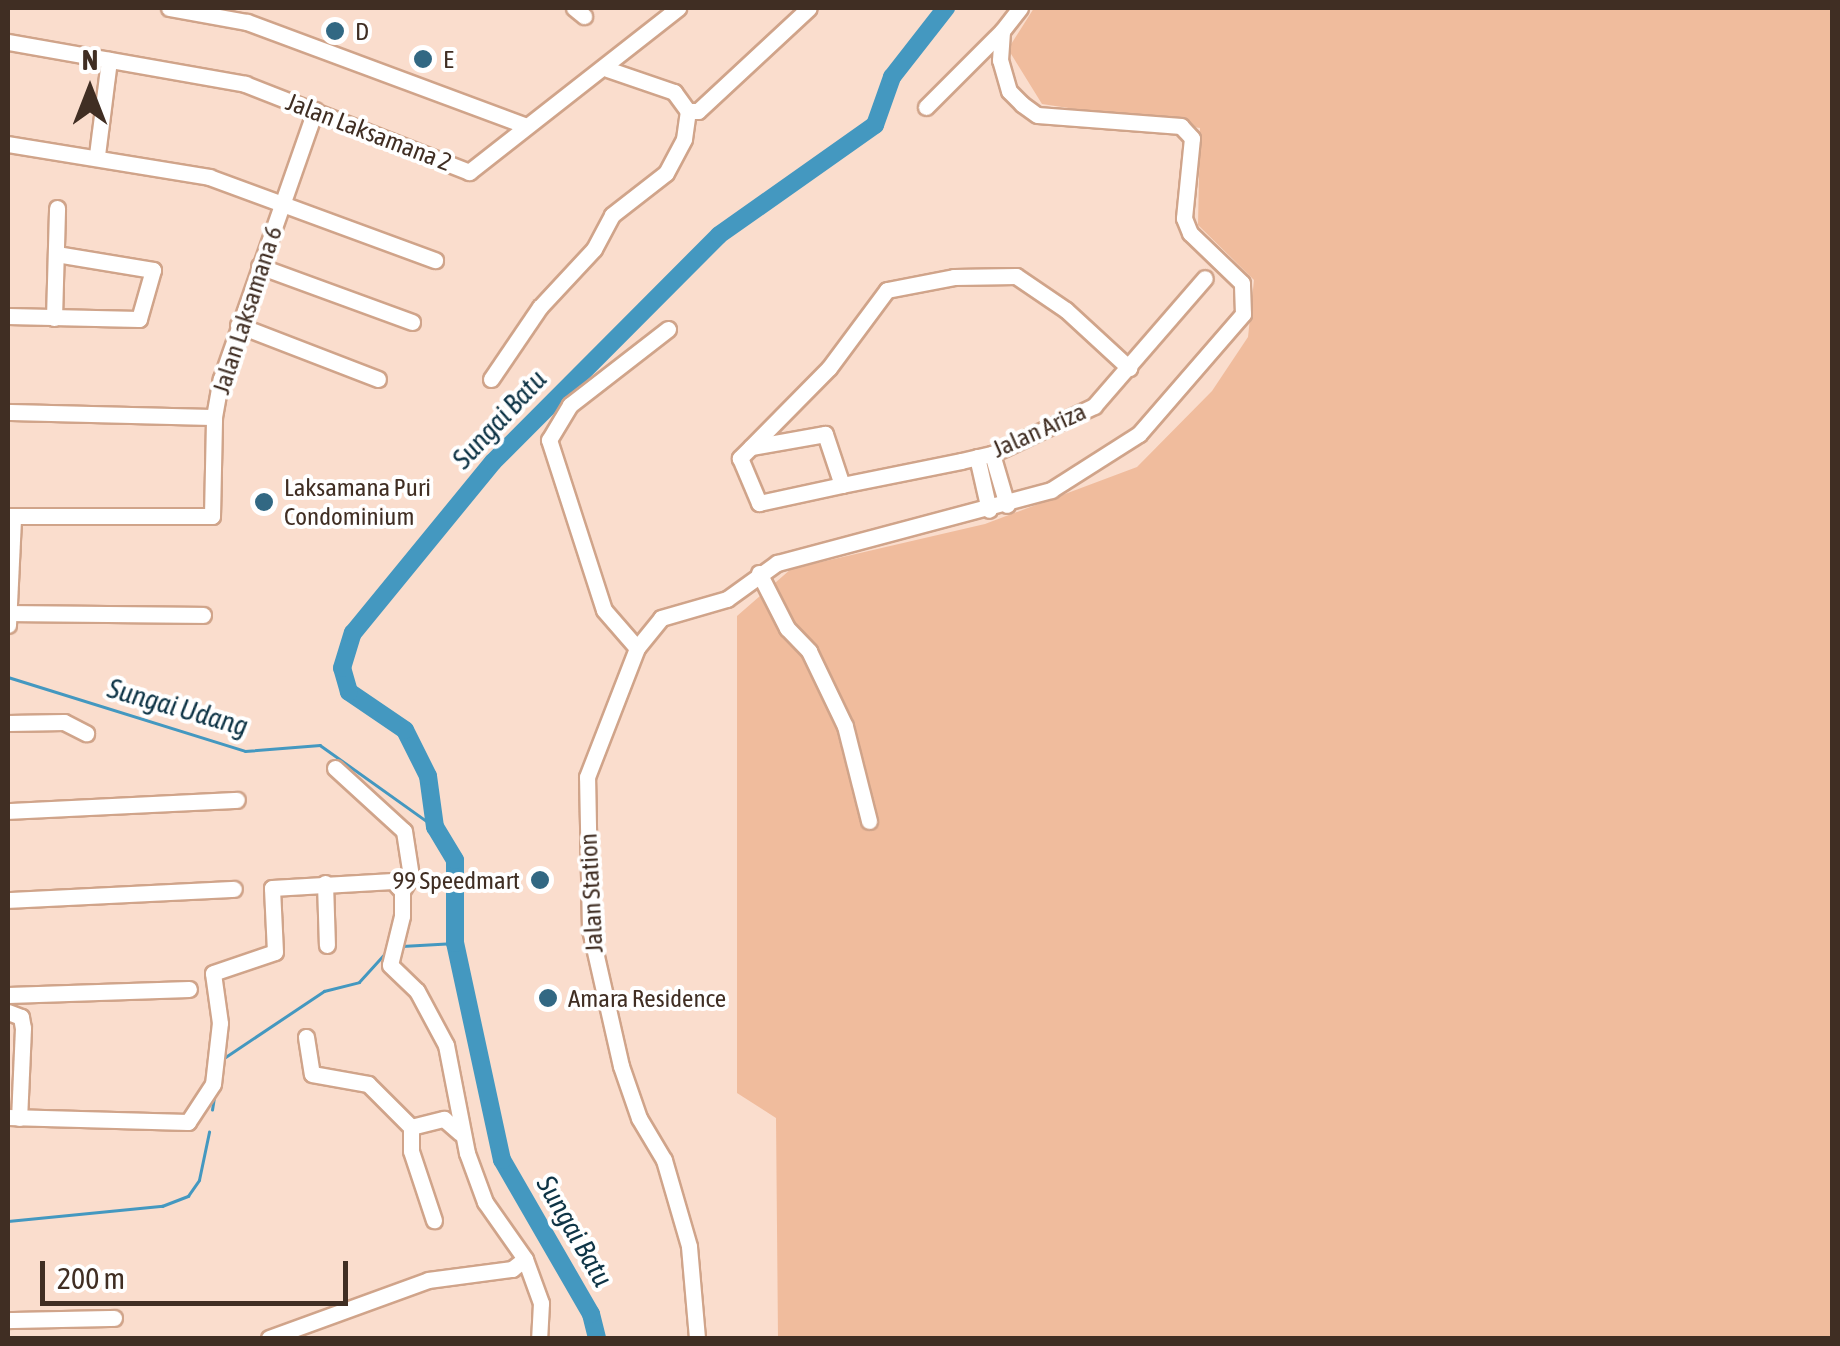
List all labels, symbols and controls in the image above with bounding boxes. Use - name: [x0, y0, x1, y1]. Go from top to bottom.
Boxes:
- place label: D: [355, 16, 369, 46]
- marker: D: [324, 20, 346, 42]
- north arrow: [40, 40, 140, 140]
- text: N: [82, 44, 98, 76]
- place label: E: [443, 44, 454, 74]
- marker: E: [412, 48, 434, 70]
- street label: Jalan Laksamana 2: [282, 87, 456, 177]
- street label: Jalan Laksamana 6: [206, 222, 288, 398]
- water label: Sungai Batu: [445, 363, 553, 475]
- street label: Jalan Ariza: [987, 396, 1091, 464]
- place label: Laksamana Puri Condominium: [284, 473, 431, 532]
- marker: Laksamana Puri Condominium: [253, 491, 275, 513]
- water label: Sungai Udang: [104, 671, 252, 743]
- street label: Jalan Station: [573, 833, 609, 953]
- place label: 99 Speedmart: [392, 865, 520, 895]
- marker: 99 Speedmart: [529, 869, 551, 891]
- place label: Amara Residence: [568, 983, 726, 1013]
- marker: Amara Residence: [537, 987, 559, 1009]
- water label: Sungai Batu: [530, 1169, 620, 1293]
- scale bar: [45, 1241, 352, 1303]
- text: 200 m: [57, 1261, 125, 1295]

